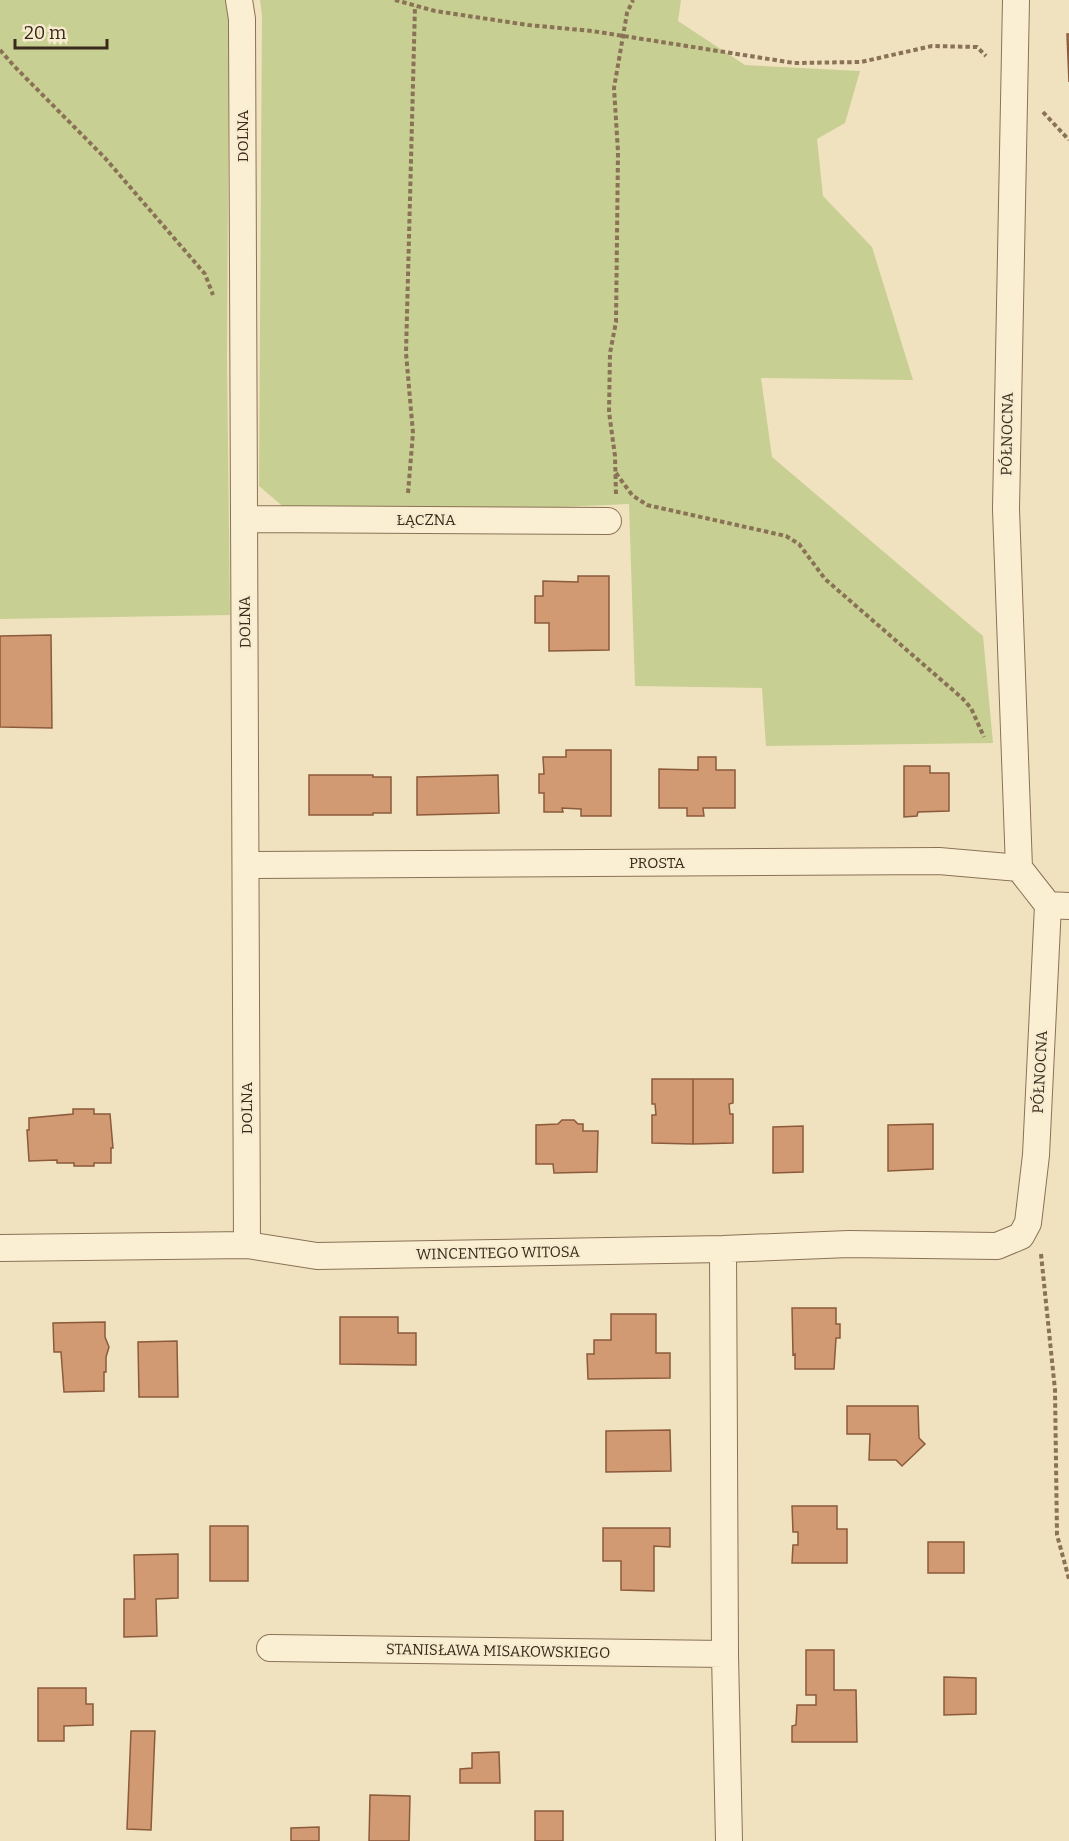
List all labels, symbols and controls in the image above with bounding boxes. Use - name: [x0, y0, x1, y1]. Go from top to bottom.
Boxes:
- scale bar: [15, 12, 106, 50]
- text: 20 m: [24, 22, 66, 44]
- street label: DOLNA: [234, 109, 252, 162]
- street label: PÓŁNOCNA: [997, 392, 1017, 476]
- street label: ŁĄCZNA: [396, 511, 456, 529]
- street label: DOLNA: [236, 595, 254, 648]
- street label: PROSTA: [629, 854, 685, 872]
- street label: PÓŁNOCNA: [1029, 1030, 1051, 1114]
- street label: DOLNA: [238, 1081, 256, 1134]
- street label: WINCENTEGO WITOSA: [416, 1243, 580, 1263]
- street label: STANISŁAWA MISAKOWSKIEGO: [386, 1640, 610, 1662]

